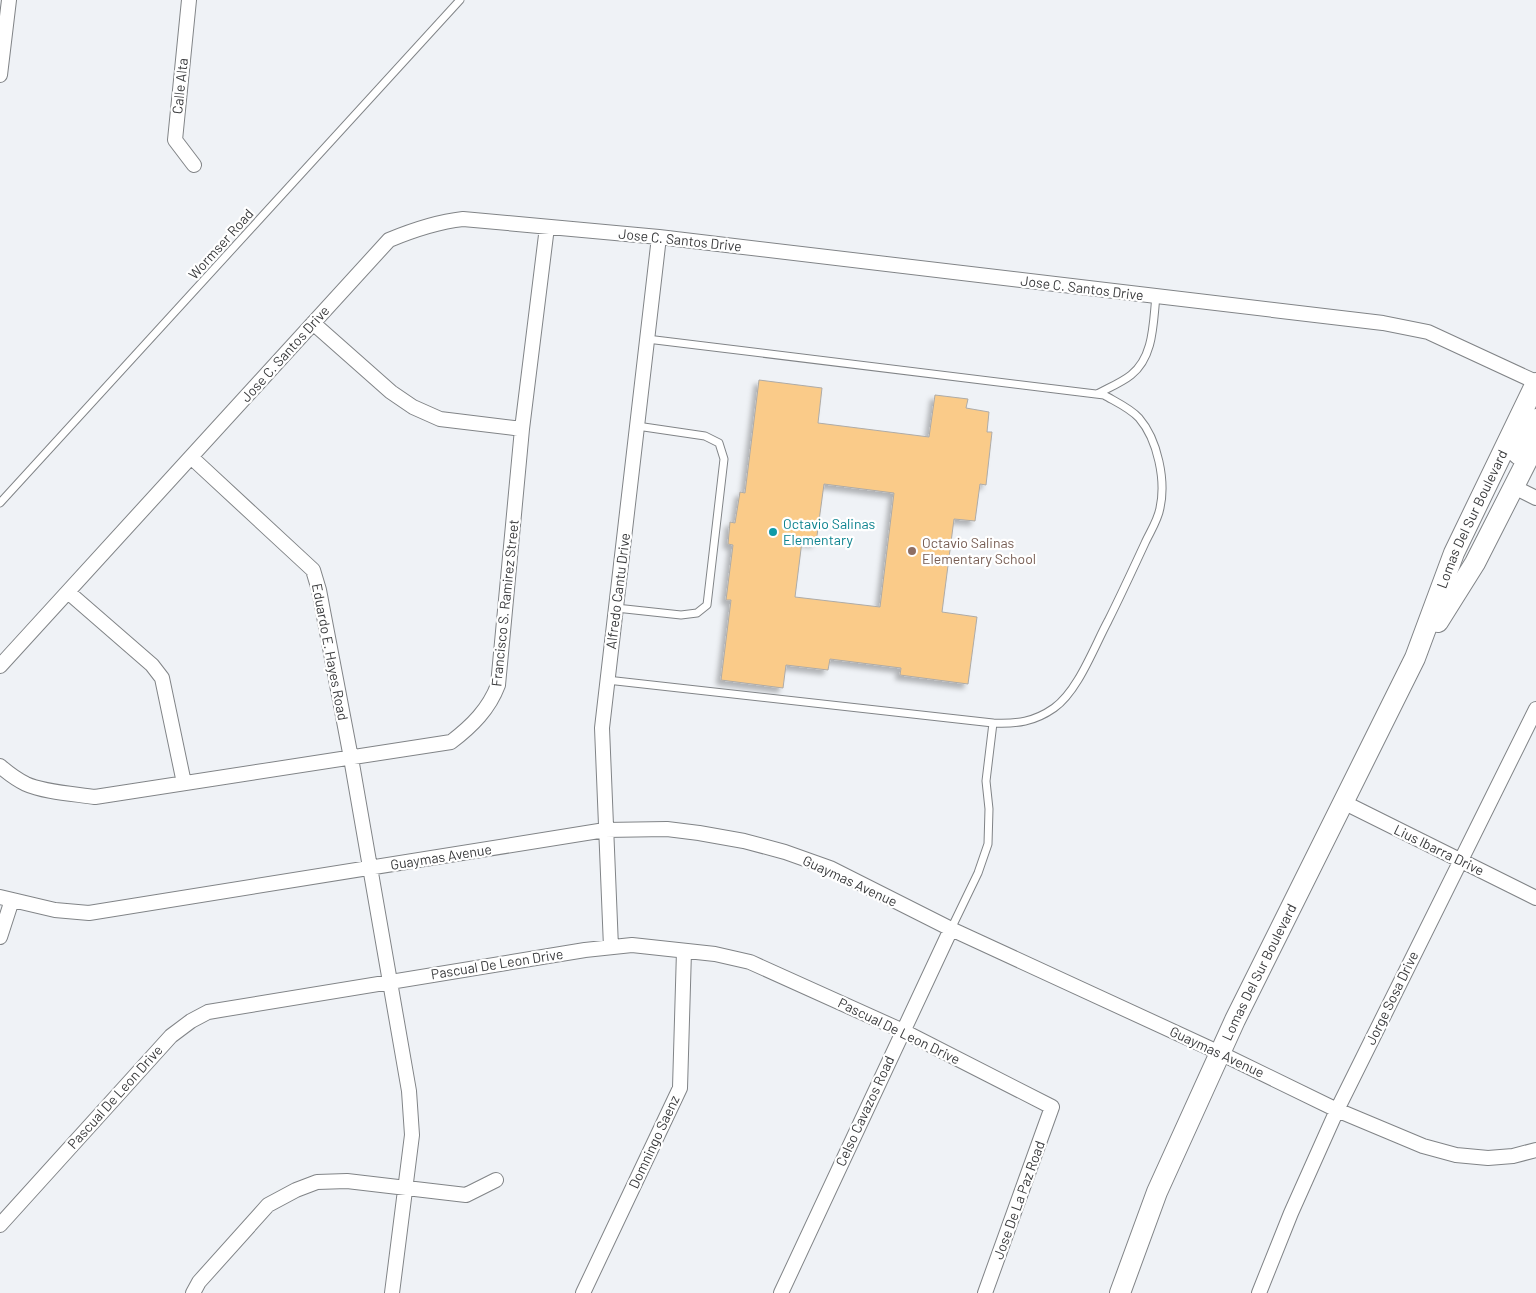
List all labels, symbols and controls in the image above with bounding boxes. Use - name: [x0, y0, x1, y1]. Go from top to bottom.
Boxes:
- street label: Calle Alta: [168, 57, 191, 115]
- street label: Wormser Road: [185, 205, 257, 282]
- street label: Jose C. Santos Drive: [618, 225, 743, 254]
- street label: Jose C. Santos Drive: [1020, 272, 1145, 303]
- street label: Jose C. Santos Drive: [237, 302, 332, 405]
- street label: Lomas Del Sur Boulevard: [1433, 447, 1511, 590]
- place label: Octavio Salinas Elementary: [783, 515, 876, 548]
- street label: Francisco S. Ramirez Street: [487, 519, 522, 687]
- marker: Octavio Salinas Elementary: [767, 526, 779, 538]
- street label: Alfredo Cantu Drive: [602, 532, 633, 650]
- place label: Octavio Salinas Elementary School: [922, 534, 1036, 567]
- marker: Octavio Salinas Elementary School: [906, 545, 918, 557]
- street label: Eduardo E. Hayes Road: [309, 582, 352, 722]
- street label: Lius Ibarra Drive: [1391, 820, 1487, 879]
- street label: Guaymas Avenue: [389, 840, 493, 873]
- street label: Guaymas Avenue: [800, 851, 900, 910]
- street label: Lomas Del Sur Boulevard: [1218, 901, 1300, 1043]
- street label: Pascual De Leon Drive: [430, 945, 564, 982]
- street label: Jorge Sosa Drive: [1362, 948, 1422, 1047]
- street label: Pascual De Leon Drive: [835, 994, 963, 1067]
- street label: Guaymas Avenue: [1167, 1022, 1267, 1081]
- street label: Pascual De Leon Drive: [64, 1041, 166, 1152]
- street label: Celso Cavazos Road: [832, 1053, 898, 1169]
- street label: Domningo Saenz: [625, 1092, 683, 1191]
- street label: Jose De La Paz Road: [989, 1138, 1048, 1261]

